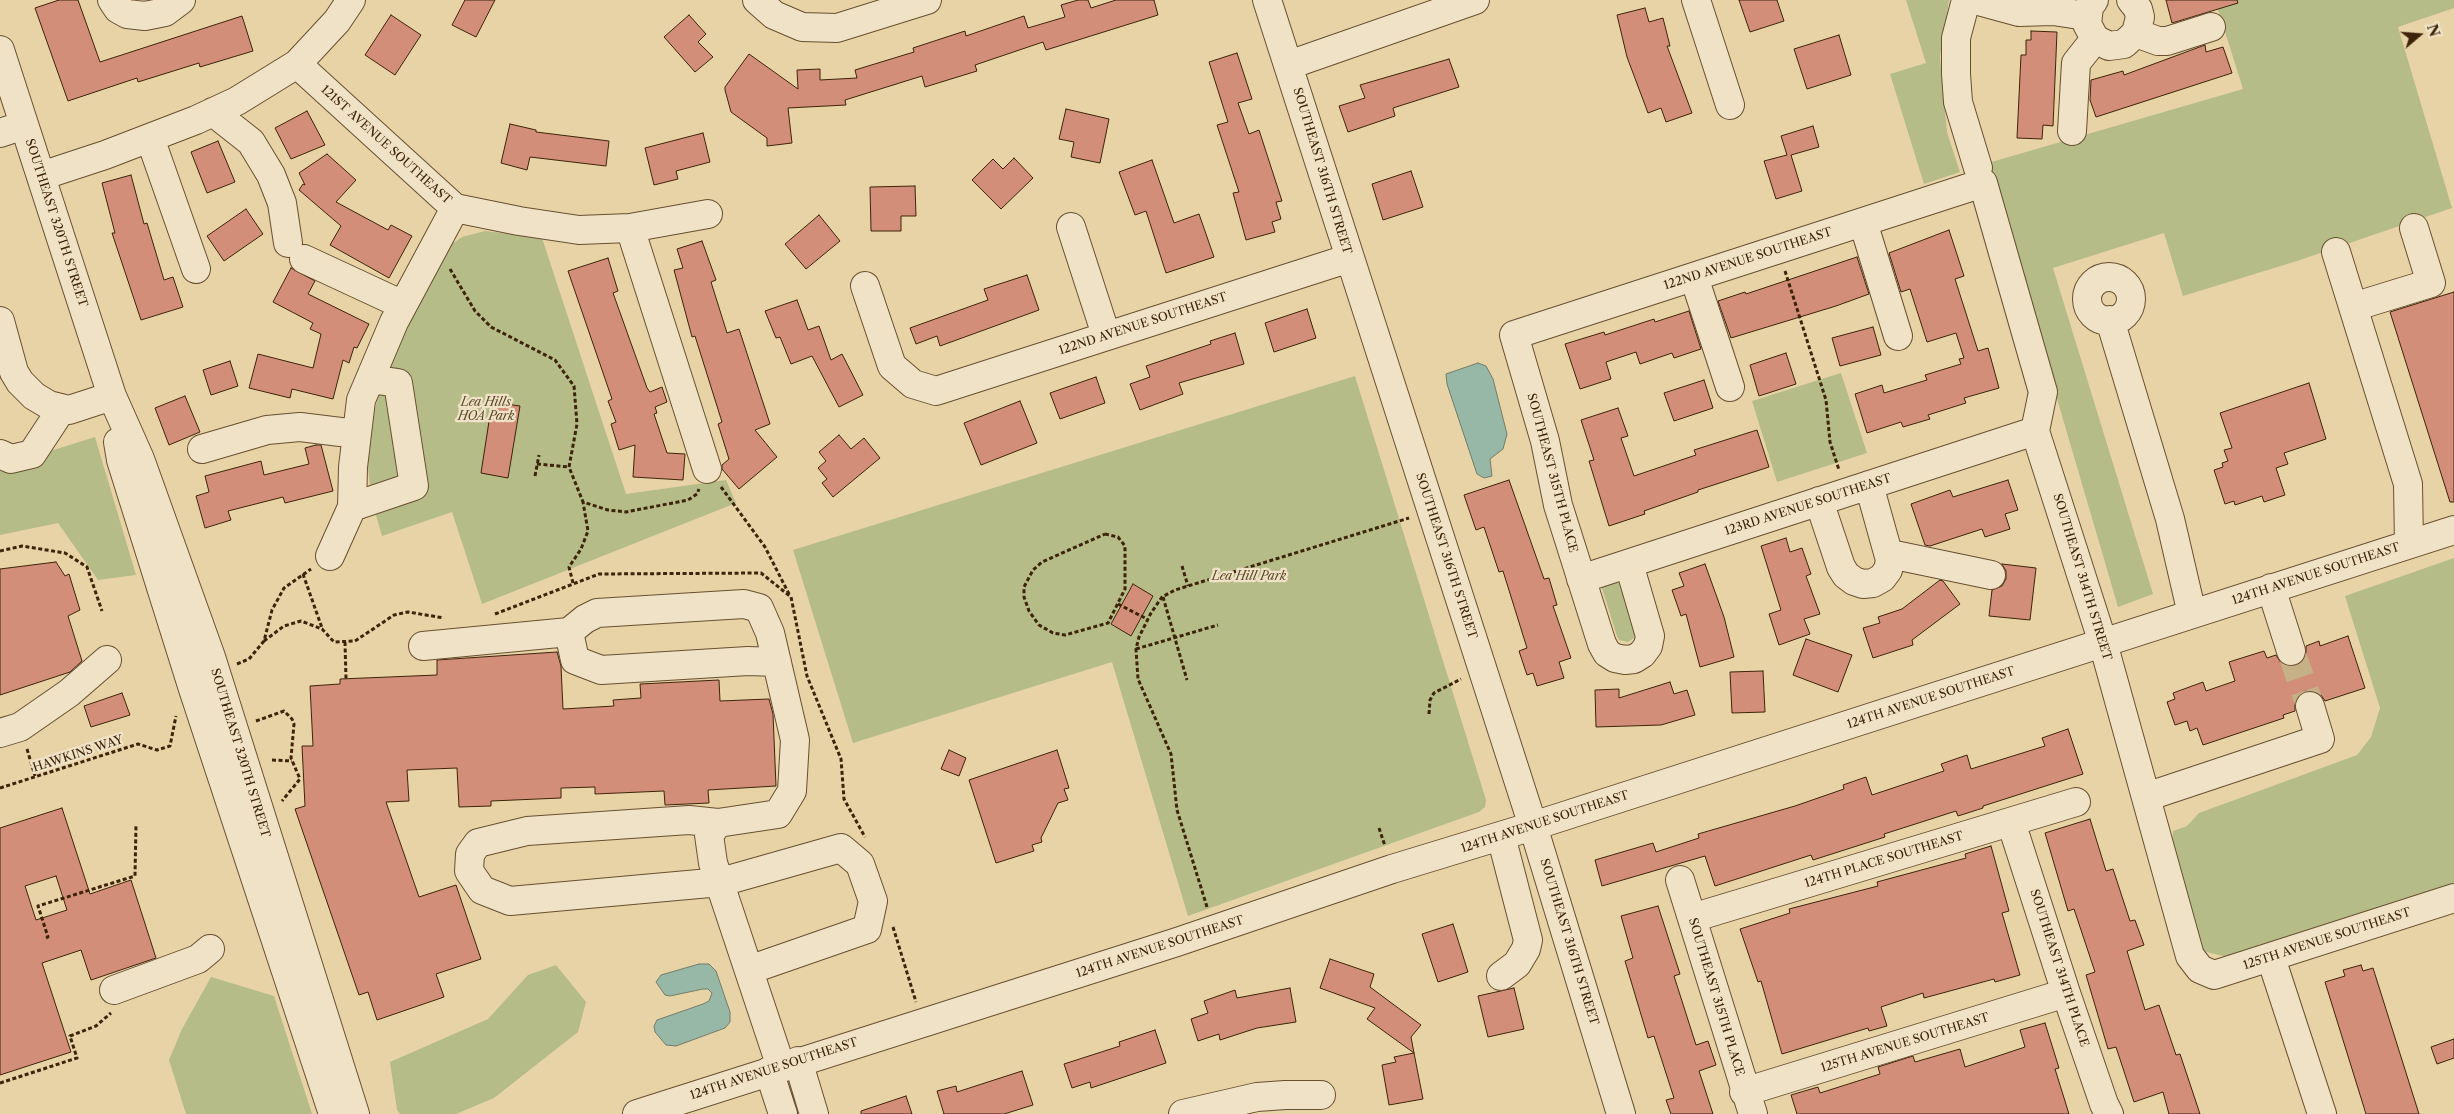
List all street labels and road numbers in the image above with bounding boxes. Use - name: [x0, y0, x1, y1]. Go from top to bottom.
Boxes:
- street label: 121ST AVENUE SOUTHEAST: [318, 83, 454, 207]
- street label: SOUTHEAST 316TH STREET: [1290, 86, 1354, 256]
- street label: SOUTHEAST 320TH STREET: [22, 137, 90, 309]
- street label: 122ND AVENUE SOUTHEAST: [1662, 225, 1834, 293]
- street label: 122ND AVENUE SOUTHEAST: [1057, 290, 1229, 358]
- street label: SOUTHEAST 315TH PLACE: [1524, 392, 1580, 554]
- street label: SOUTHEAST 316TH STREET: [1412, 471, 1480, 641]
- street label: 123RD AVENUE SOUTHEAST: [1723, 471, 1893, 539]
- street label: SOUTHEAST 314TH STREET: [2050, 492, 2114, 662]
- street label: 124TH AVENUE SOUTHEAST: [2230, 540, 2402, 608]
- street label: 124TH AVENUE SOUTHEAST: [1845, 664, 2017, 732]
- street label: SOUTHEAST 320TH STREET: [207, 667, 273, 839]
- street label: HAWKINS WAY: [31, 733, 125, 775]
- street label: 124TH AVENUE SOUTHEAST: [1459, 788, 1631, 856]
- street label: 124TH PLACE SOUTHEAST: [1803, 829, 1965, 891]
- street label: SOUTHEAST 316TH STREET: [1537, 857, 1601, 1027]
- street label: SOUTHEAST 314TH PLACE: [2027, 887, 2091, 1049]
- street label: 125TH AVENUE SOUTHEAST: [2241, 905, 2413, 973]
- street label: 124TH AVENUE SOUTHEAST: [1074, 913, 1246, 981]
- street label: SOUTHEAST 315TH PLACE: [1685, 916, 1747, 1078]
- street label: 125TH AVENUE SOUTHEAST: [1819, 1010, 1991, 1076]
- street label: 124TH AVENUE SOUTHEAST: [688, 1035, 860, 1103]

